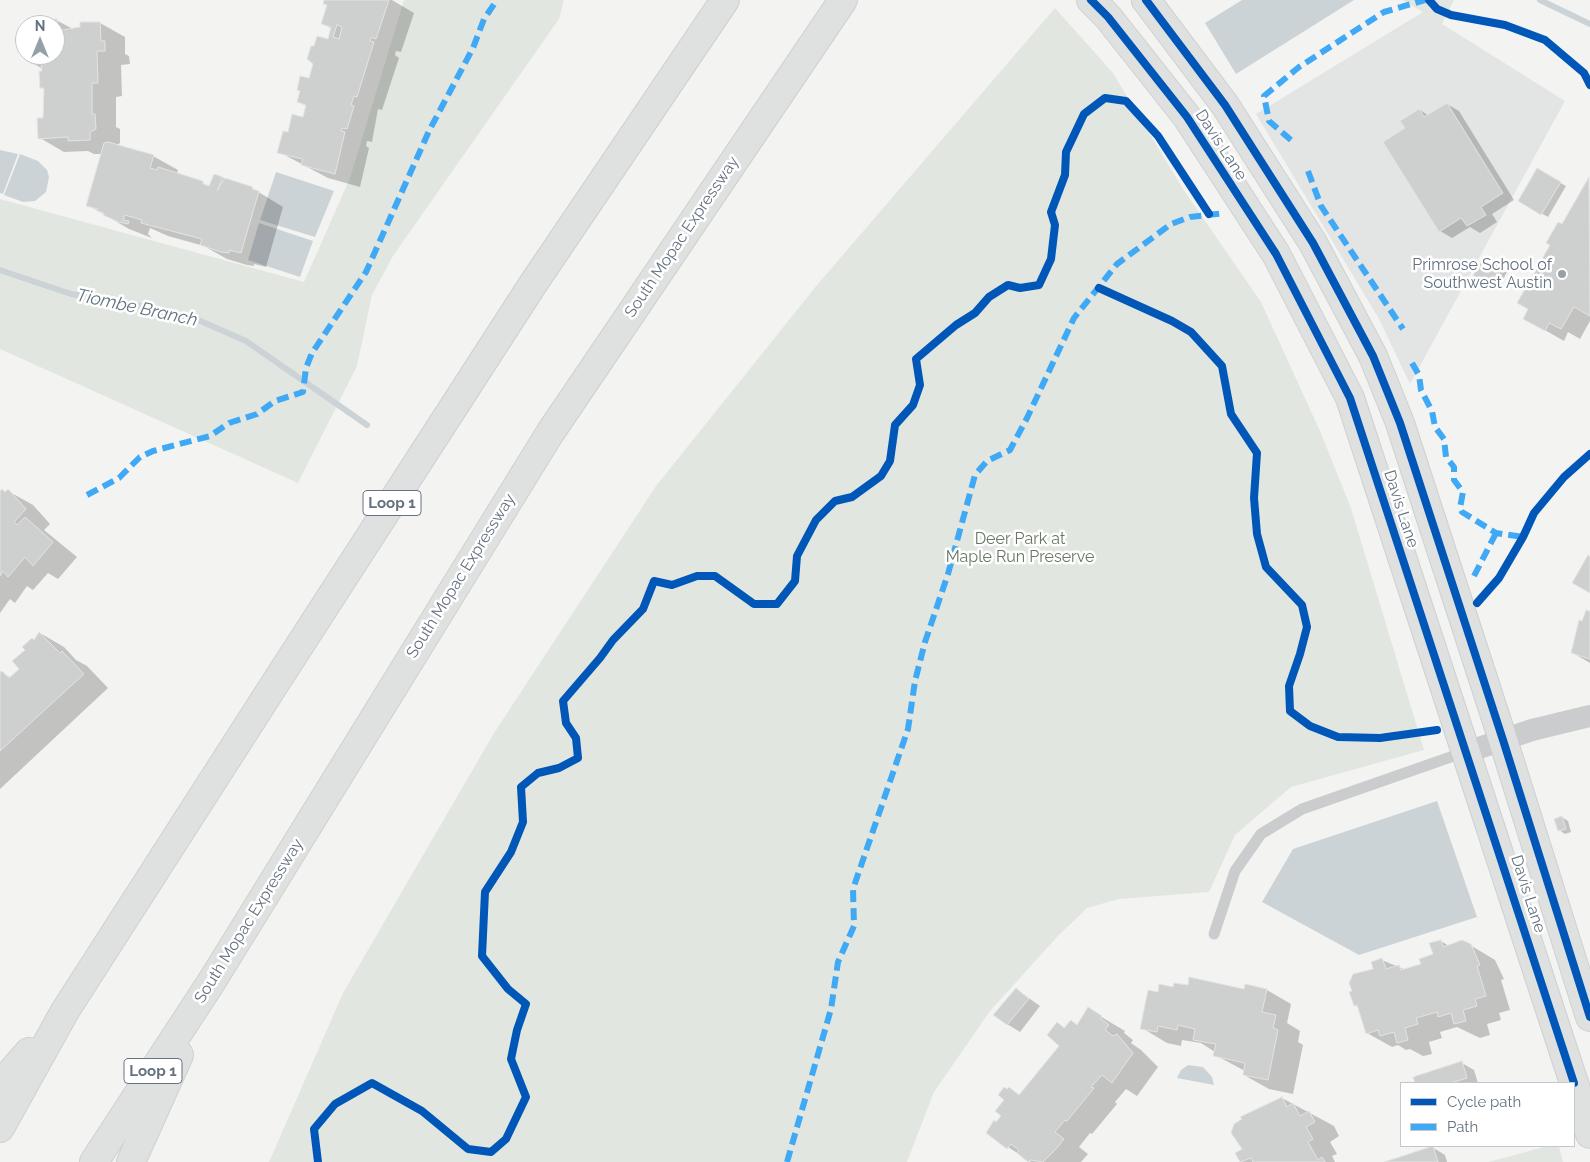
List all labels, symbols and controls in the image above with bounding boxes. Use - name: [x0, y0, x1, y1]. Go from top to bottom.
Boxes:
- north arrow: [15, 15, 65, 65]
- text: N: [35, 18, 45, 34]
- street label: Davis Lane: [1191, 106, 1251, 184]
- street label: South Mopac Expressway: [621, 153, 743, 321]
- place label: Primrose School of Southwest Austin: [1412, 255, 1552, 293]
- marker: Primrose School of Southwest Austin: [1556, 268, 1568, 280]
- water label: Tiombe Branch: [75, 285, 199, 331]
- street label: Davis Lane: [1379, 468, 1423, 550]
- road number: Loop 1: [363, 490, 421, 516]
- street label: South Mopac Expressway: [403, 490, 519, 662]
- park label: Deer Park at Maple Run Preserve: [946, 529, 1094, 567]
- street label: South Mopac Expressway: [191, 835, 307, 1007]
- street label: Davis Lane: [1506, 853, 1550, 935]
- road number: Loop 1: [124, 1058, 182, 1084]
- legend: [1400, 1082, 1575, 1147]
- text: Cycle path: [1447, 1093, 1521, 1111]
- text: Path: [1447, 1118, 1478, 1136]

